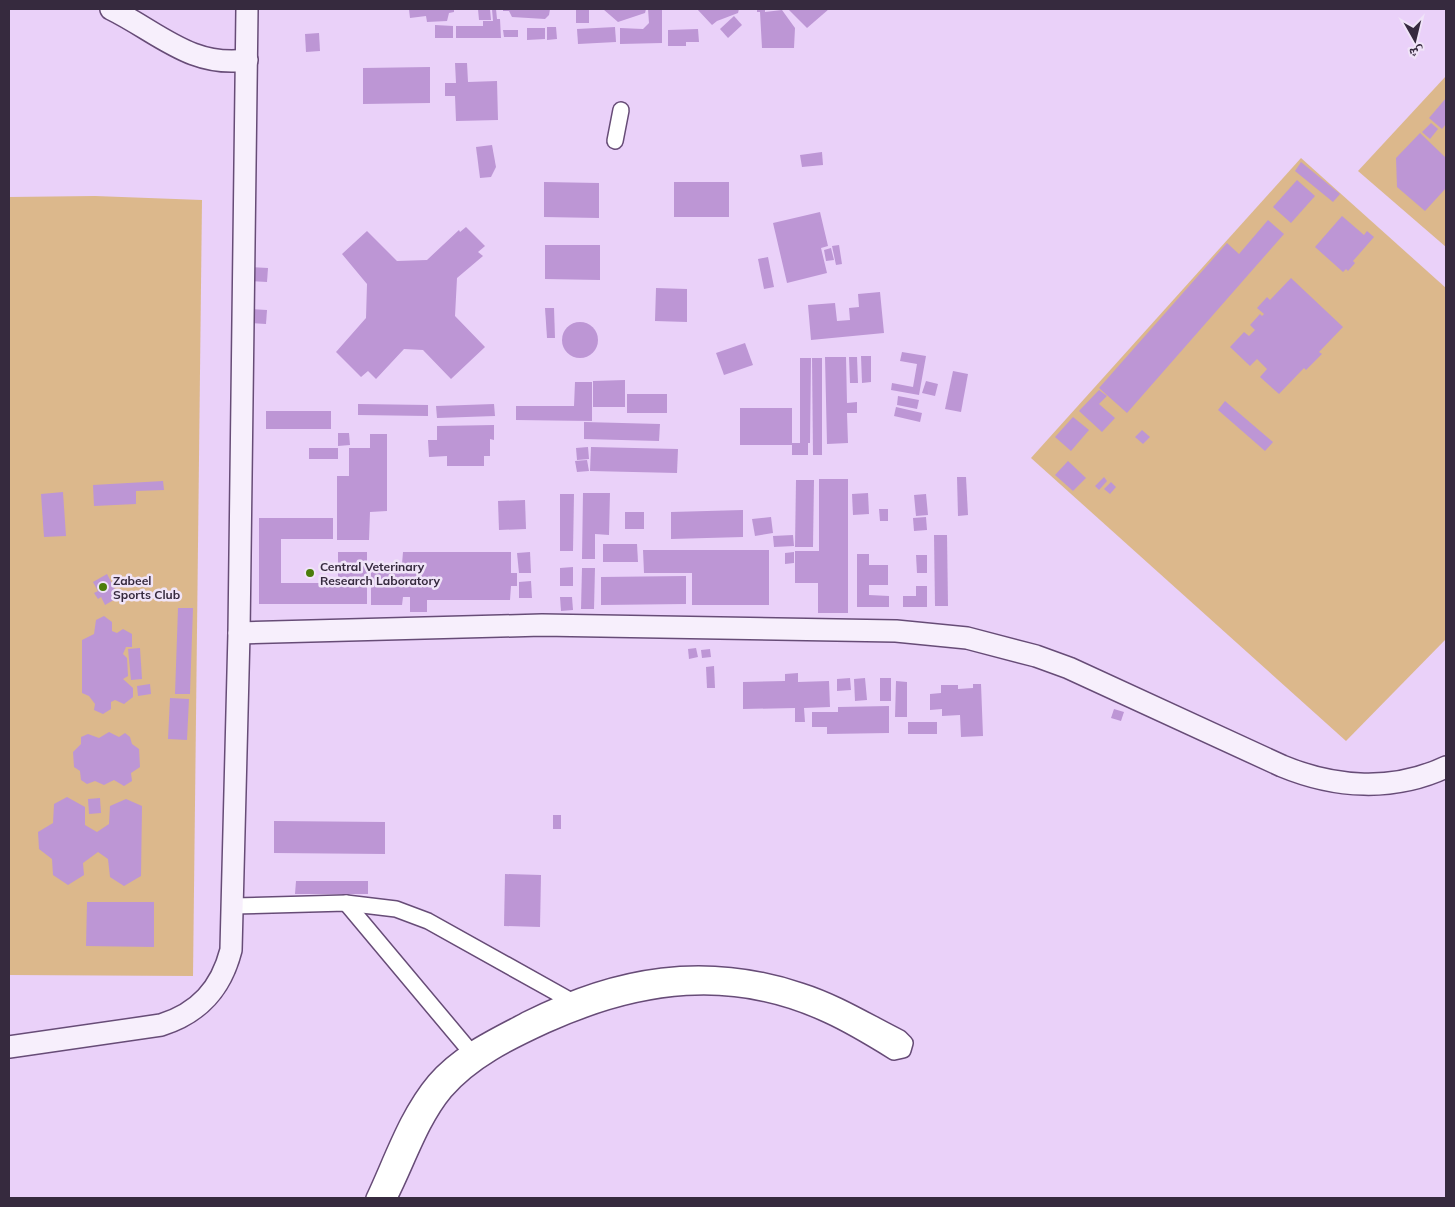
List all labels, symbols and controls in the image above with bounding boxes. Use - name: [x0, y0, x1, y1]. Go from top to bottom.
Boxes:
- north arrow: [1390, 15, 1440, 65]
- text: ش: [1408, 43, 1425, 63]
- place label: Central Veterinary Research Laboratory: [320, 559, 441, 588]
- marker: Central Veterinary Research Laboratory: [304, 567, 316, 579]
- place label: Zabeel Sports Club: [113, 573, 180, 602]
- marker: Zabeel Sports Club: [97, 581, 109, 593]

